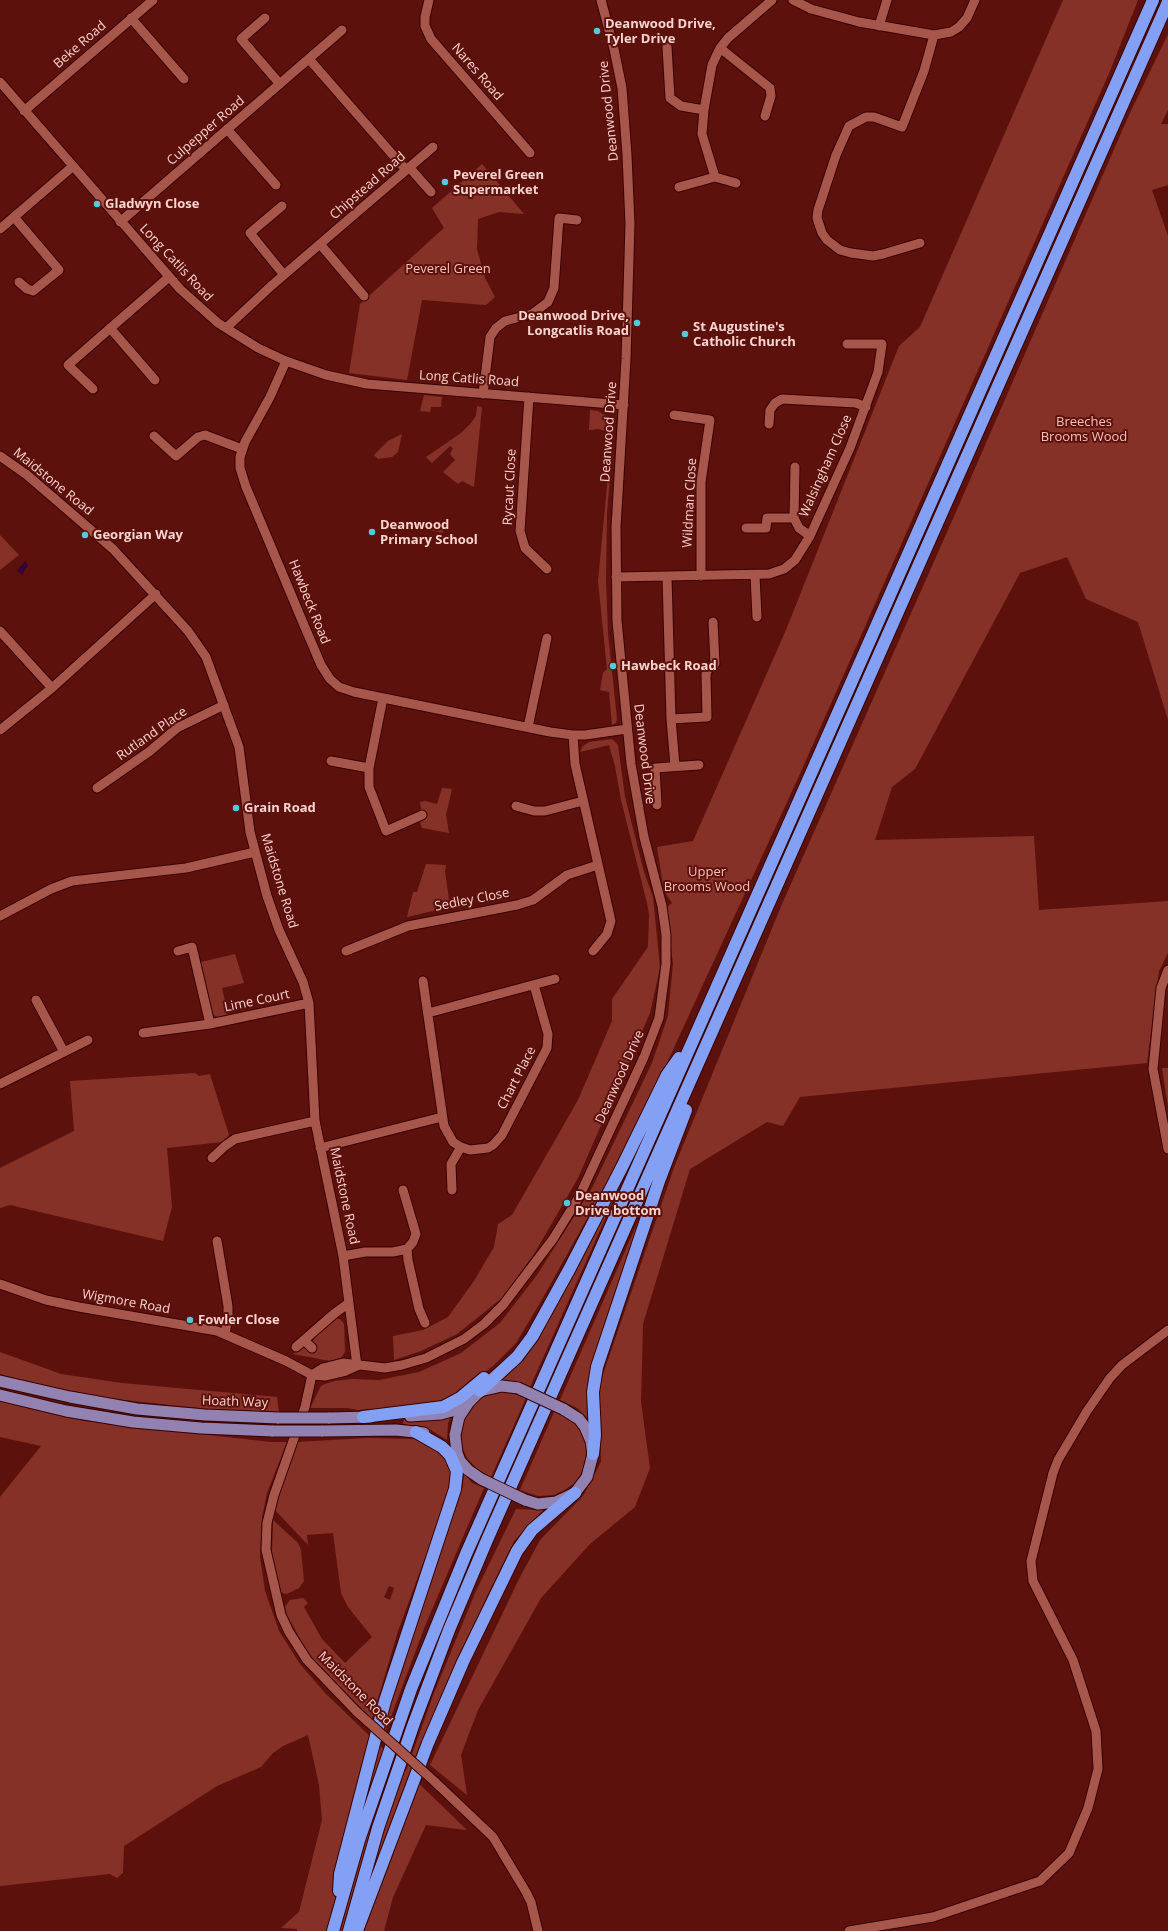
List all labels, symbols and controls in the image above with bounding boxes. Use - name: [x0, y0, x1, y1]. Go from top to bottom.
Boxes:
- place label: Deanwood Drive, Tyler Drive: [605, 16, 716, 47]
- street label: Beke Road: [51, 18, 109, 72]
- marker: Deanwood Drive, Tyler Drive: [592, 26, 602, 36]
- street label: Nares Road: [448, 40, 506, 104]
- street label: Deanwood Drive: [596, 60, 622, 162]
- street label: Culpepper Road: [164, 93, 248, 169]
- street label: Chipstead Road: [327, 149, 409, 223]
- place label: Peverel Green Supermarket: [453, 167, 544, 198]
- marker: Peverel Green Supermarket: [440, 177, 450, 187]
- place label: Gladwyn Close: [105, 196, 199, 212]
- marker: Gladwyn Close: [92, 199, 102, 209]
- street label: Long Catlis Road: [136, 221, 216, 305]
- park label: Peverel Green: [405, 261, 491, 277]
- place label: Deanwood Drive, Longcatlis Road: [518, 308, 629, 339]
- marker: Deanwood Drive, Longcatlis Road: [632, 318, 642, 328]
- place label: St Augustine's Catholic Church: [693, 319, 796, 350]
- marker: St Augustine's Catholic Church: [680, 329, 690, 339]
- street label: Long Catlis Road: [418, 368, 520, 390]
- street label: Deanwood Drive: [598, 381, 620, 483]
- street label: Walsingham Close: [796, 412, 856, 520]
- park label: Breeches Brooms Wood: [1041, 414, 1127, 445]
- street label: Maidstone Road: [10, 445, 96, 519]
- street label: Rycaut Close: [500, 448, 520, 526]
- street label: Wildman Close: [680, 458, 700, 548]
- place label: Deanwood Primary School: [380, 517, 478, 548]
- place label: Georgian Way: [93, 527, 183, 543]
- marker: Deanwood Primary School: [367, 527, 377, 537]
- marker: Georgian Way: [80, 530, 90, 540]
- street label: Hawbeck Road: [285, 558, 333, 646]
- place label: Hawbeck Road: [621, 658, 717, 674]
- marker: Hawbeck Road: [608, 661, 618, 671]
- street label: Deanwood Drive: [630, 703, 658, 805]
- street label: Rutland Place: [114, 704, 190, 764]
- place label: Grain Road: [244, 800, 316, 816]
- marker: Grain Road: [231, 803, 241, 813]
- street label: Maidstone Road: [257, 832, 301, 930]
- park label: Upper Brooms Wood: [664, 864, 750, 895]
- street label: Sedley Close: [433, 885, 511, 915]
- street label: Lime Court: [223, 986, 291, 1016]
- street label: Deanwood Drive: [592, 1028, 648, 1126]
- street label: Chart Place: [494, 1044, 540, 1112]
- street label: Maidstone Road: [326, 1146, 362, 1246]
- place label: Deanwood Drive bottom: [575, 1188, 661, 1219]
- marker: Deanwood Drive bottom: [562, 1198, 572, 1208]
- street label: Wigmore Road: [81, 1287, 171, 1317]
- place label: Fowler Close: [198, 1312, 280, 1328]
- marker: Fowler Close: [185, 1315, 195, 1325]
- street label: Hoath Way: [202, 1393, 268, 1411]
- street label: Maidstone Road: [315, 1649, 395, 1729]

